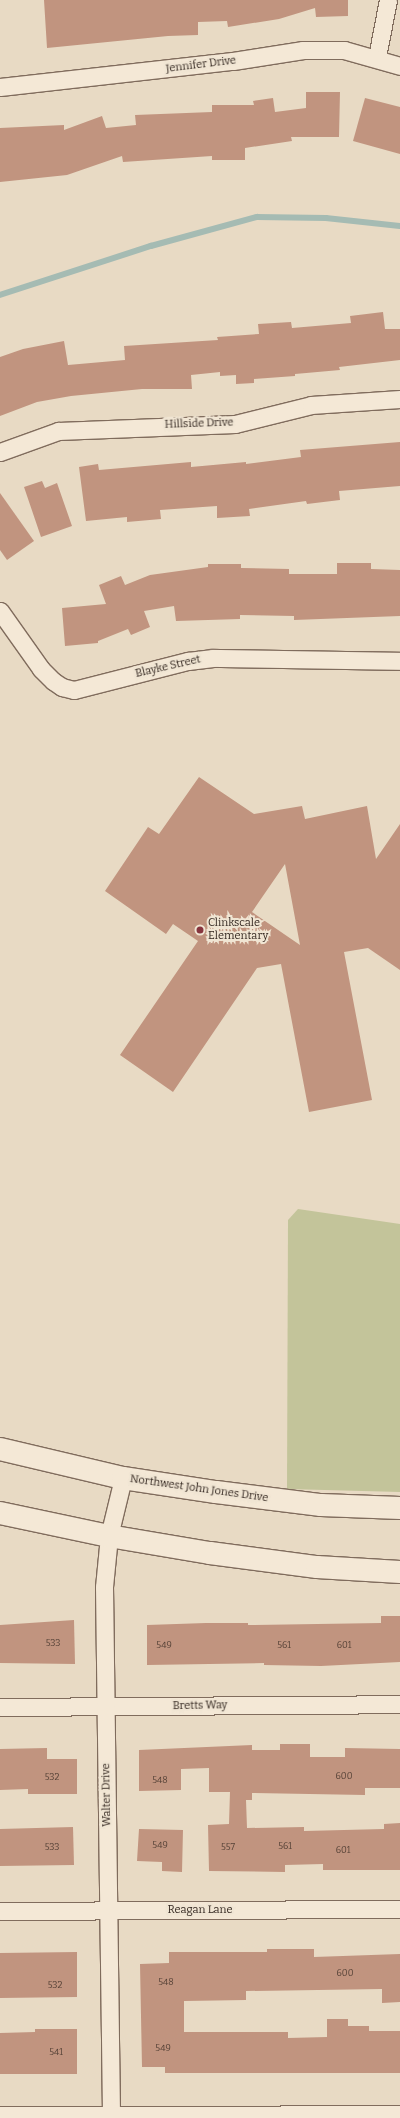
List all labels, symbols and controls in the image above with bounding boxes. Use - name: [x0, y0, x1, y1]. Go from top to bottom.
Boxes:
- street label: Jennifer Drive: [165, 54, 237, 76]
- street label: Hillside Drive: [164, 416, 234, 432]
- street label: Blayke Street: [134, 653, 202, 681]
- place label: Clinkscale Elementary: [208, 917, 268, 943]
- marker: Clinkscale Elementary: [195, 925, 205, 935]
- street label: Northwest John Jones Drive: [129, 1473, 269, 1505]
- house number: 533: [46, 1638, 60, 1648]
- house number: 549: [156, 1640, 172, 1650]
- house number: 561: [277, 1640, 291, 1650]
- house number: 601: [337, 1640, 351, 1650]
- street label: Bretts Way: [173, 1699, 227, 1713]
- street label: Walter Drive: [100, 1763, 114, 1827]
- house number: 600: [336, 1771, 352, 1781]
- house number: 532: [45, 1772, 59, 1782]
- house number: 548: [152, 1775, 168, 1785]
- house number: 549: [152, 1840, 168, 1850]
- house number: 561: [278, 1841, 292, 1851]
- house number: 533: [45, 1842, 59, 1852]
- house number: 557: [221, 1842, 235, 1852]
- house number: 601: [336, 1845, 350, 1855]
- street label: Reagan Lane: [167, 1903, 233, 1917]
- house number: 600: [337, 1968, 353, 1978]
- house number: 548: [158, 1977, 174, 1987]
- house number: 532: [48, 1980, 62, 1990]
- house number: 549: [155, 2043, 171, 2053]
- house number: 541: [49, 2047, 63, 2057]

